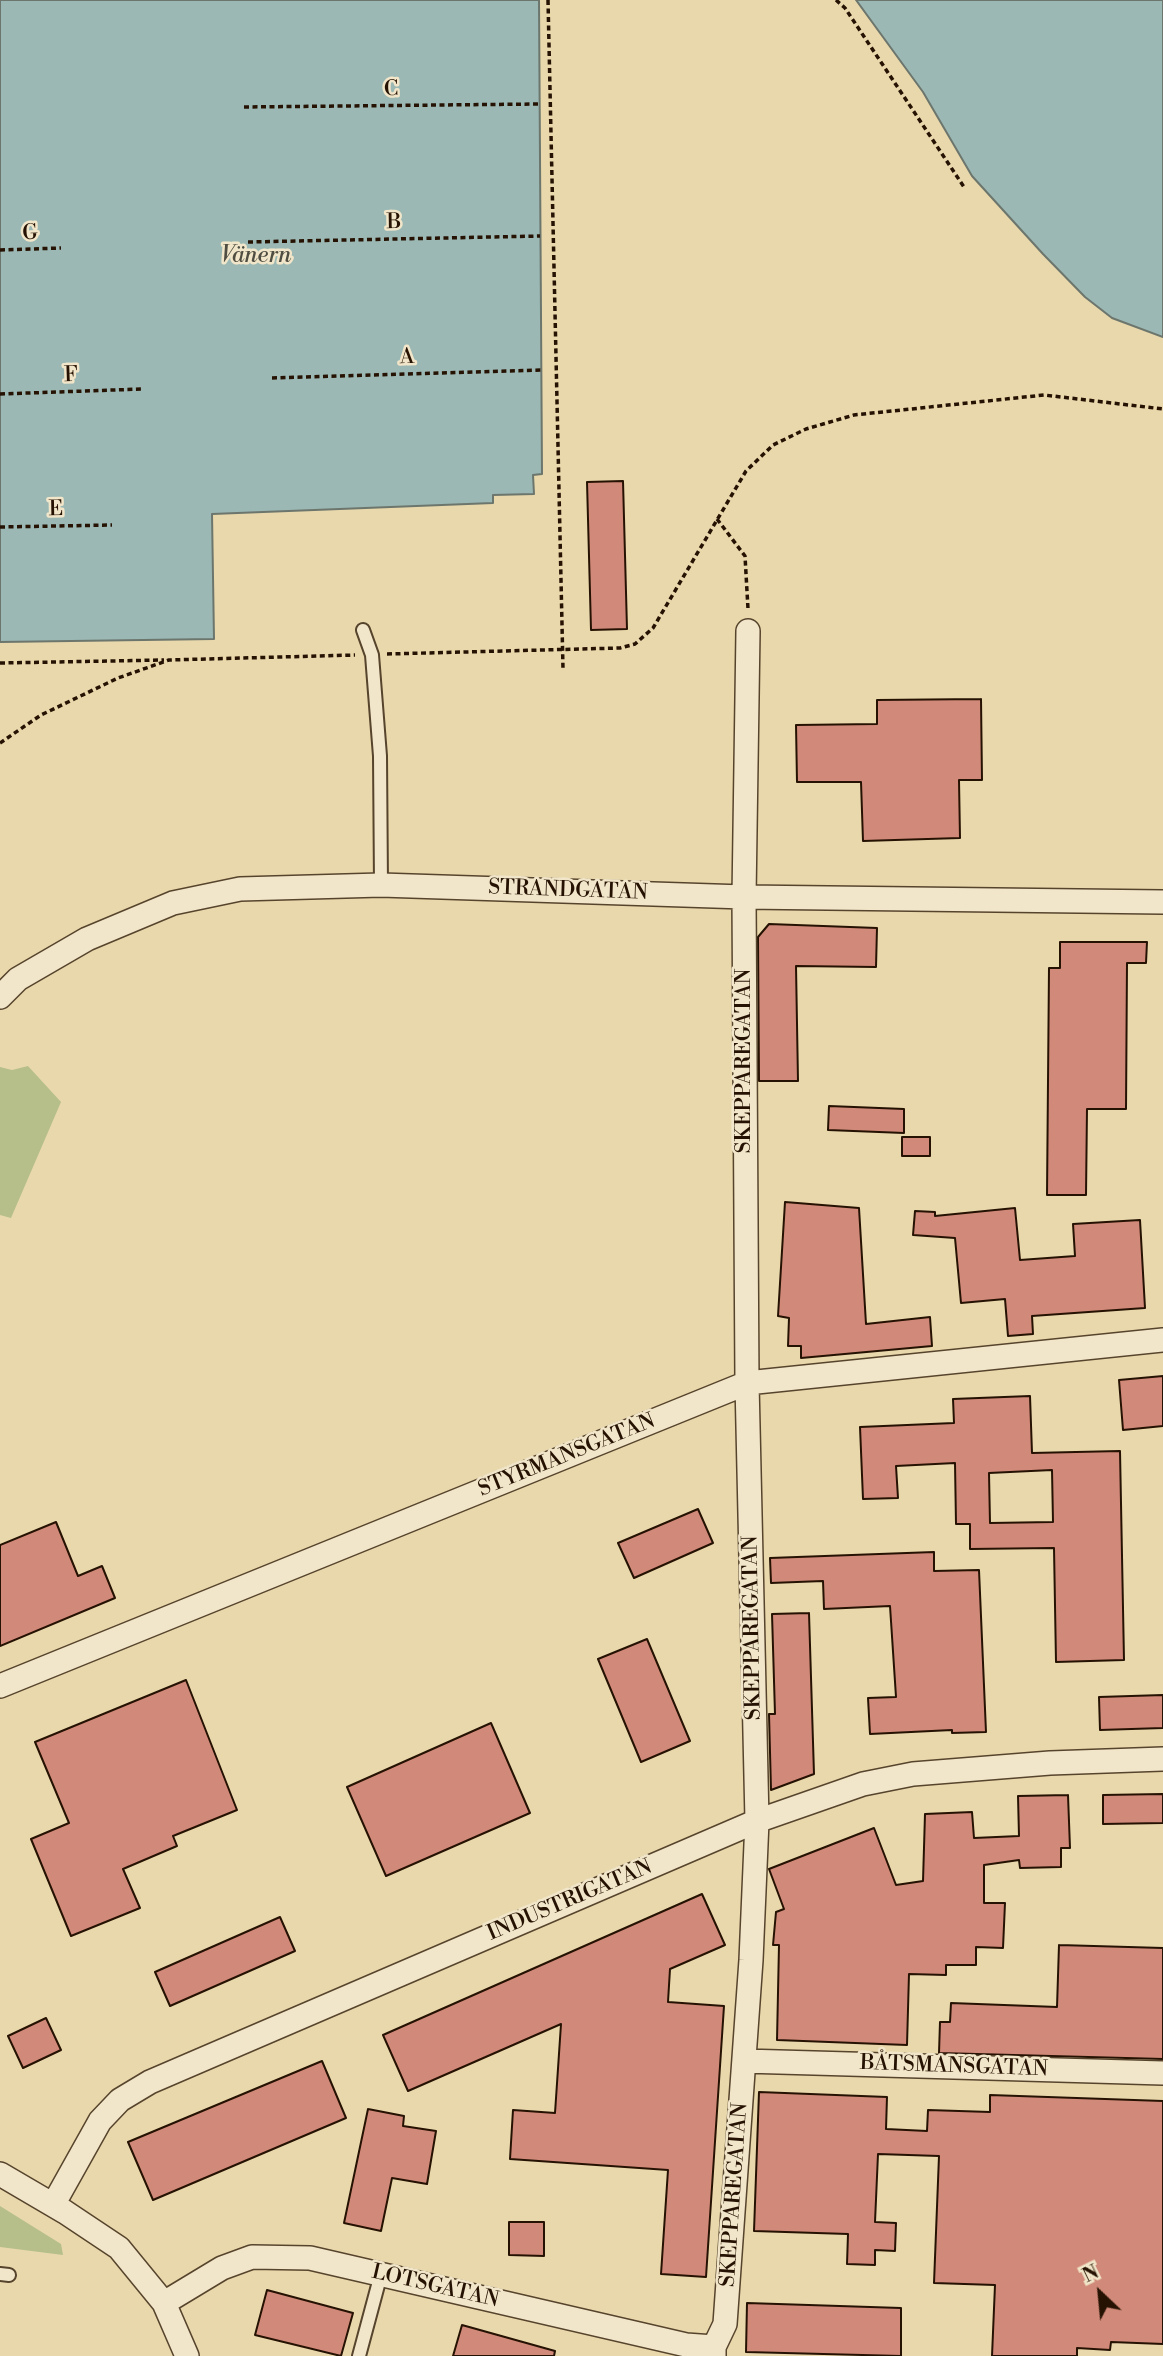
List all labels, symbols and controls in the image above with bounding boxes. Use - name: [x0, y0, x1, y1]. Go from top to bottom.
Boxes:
- street label: C: [384, 77, 398, 103]
- street label: B: [386, 210, 402, 236]
- street label: G: [22, 221, 38, 247]
- water label: Vänern: [221, 242, 291, 270]
- street label: A: [399, 345, 415, 371]
- street label: F: [64, 363, 78, 389]
- street label: E: [49, 497, 63, 523]
- street label: STRANDGATAN: [488, 876, 648, 906]
- street label: SKEPPAREGATAN: [732, 969, 758, 1153]
- street label: STYRMANSGATAN: [475, 1409, 659, 1503]
- street label: SKEPPAREGATAN: [739, 1535, 767, 1721]
- street label: INDUSTRIGATAN: [484, 1855, 656, 1947]
- street label: BÅTSMANSGATAN: [859, 2051, 1049, 2083]
- street label: SKEPPAREGATAN: [716, 2102, 754, 2288]
- north arrow: [1065, 2258, 1135, 2328]
- street label: LOTSGATAN: [369, 2260, 501, 2314]
- text: N: [1079, 2260, 1103, 2288]

